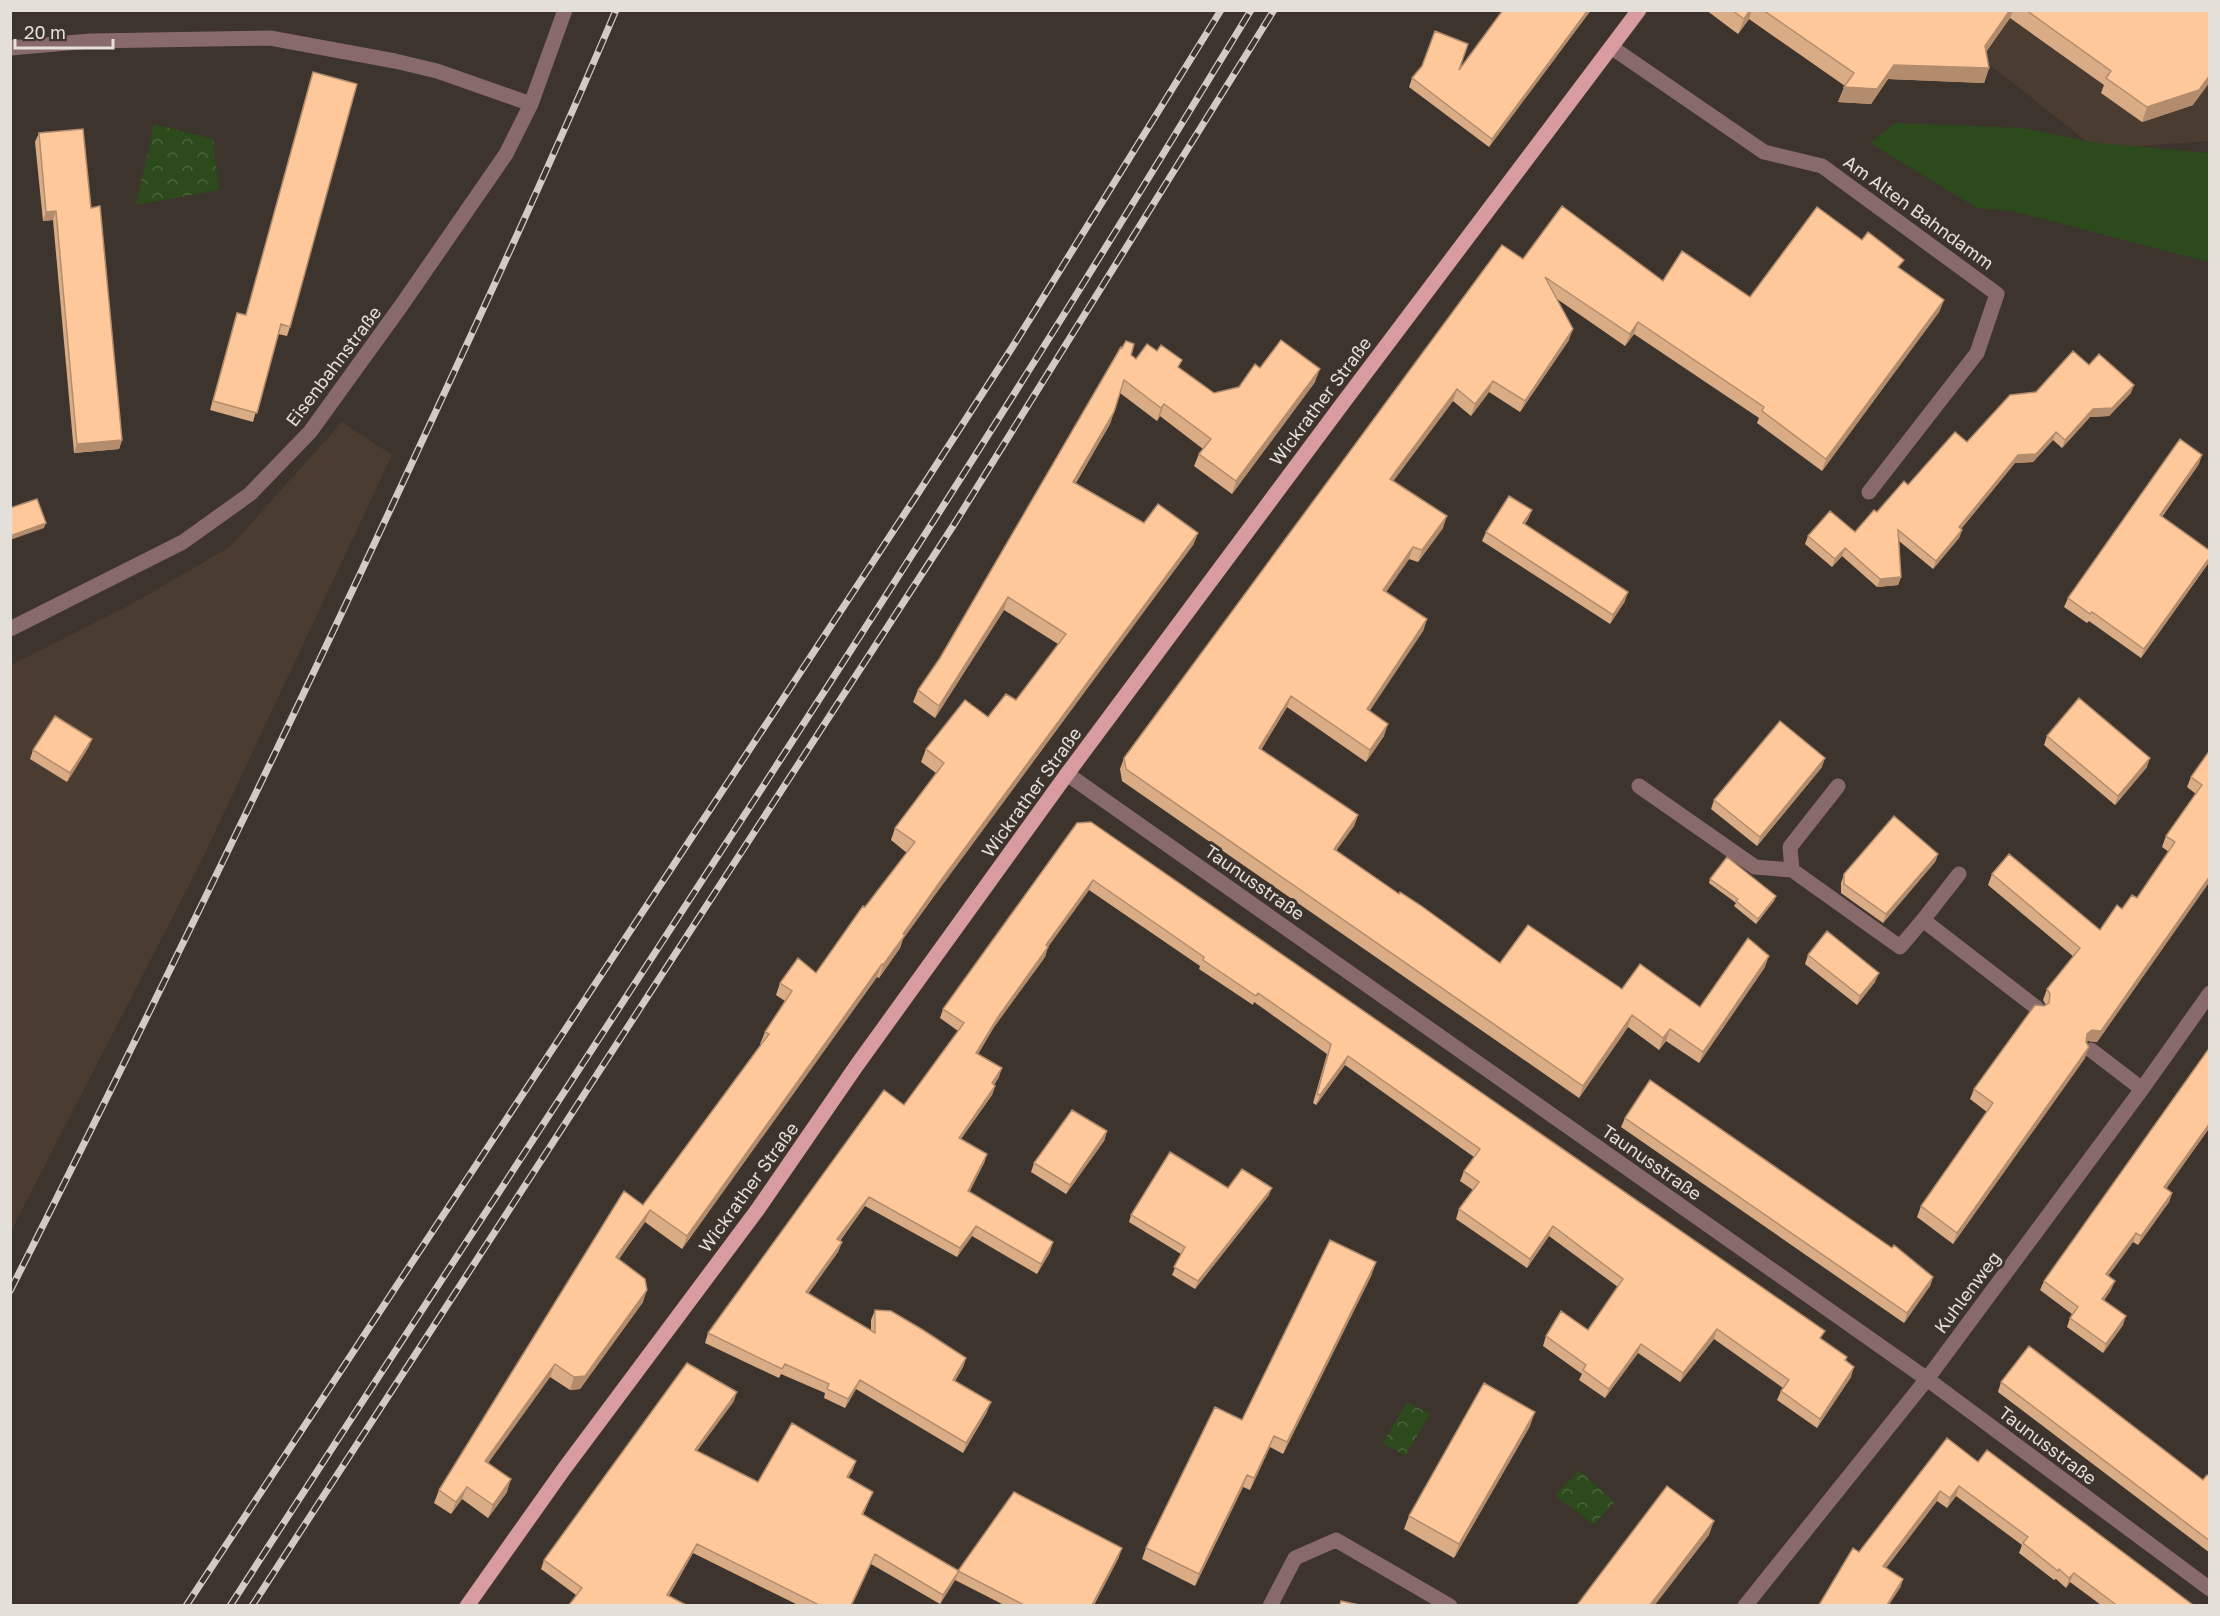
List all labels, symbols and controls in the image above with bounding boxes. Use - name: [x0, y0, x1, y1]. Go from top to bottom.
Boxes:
- scale bar: [15, 12, 112, 50]
- text: 20 m: [24, 21, 66, 43]
- street label: Am Alten Bahndamm: [1840, 150, 1998, 274]
- street label: Eisenbahnstraße: [281, 302, 385, 430]
- street label: Wickrather Straße: [1264, 332, 1376, 470]
- street label: Wickrather Straße: [976, 723, 1086, 861]
- street label: Taunusstraße: [1201, 840, 1309, 924]
- street label: Wickrather Straße: [693, 1118, 803, 1256]
- street label: Taunusstraße: [1598, 1120, 1706, 1204]
- street label: Kuhlenweg: [1929, 1247, 2005, 1337]
- street label: Taunusstraße: [1995, 1401, 2101, 1489]

